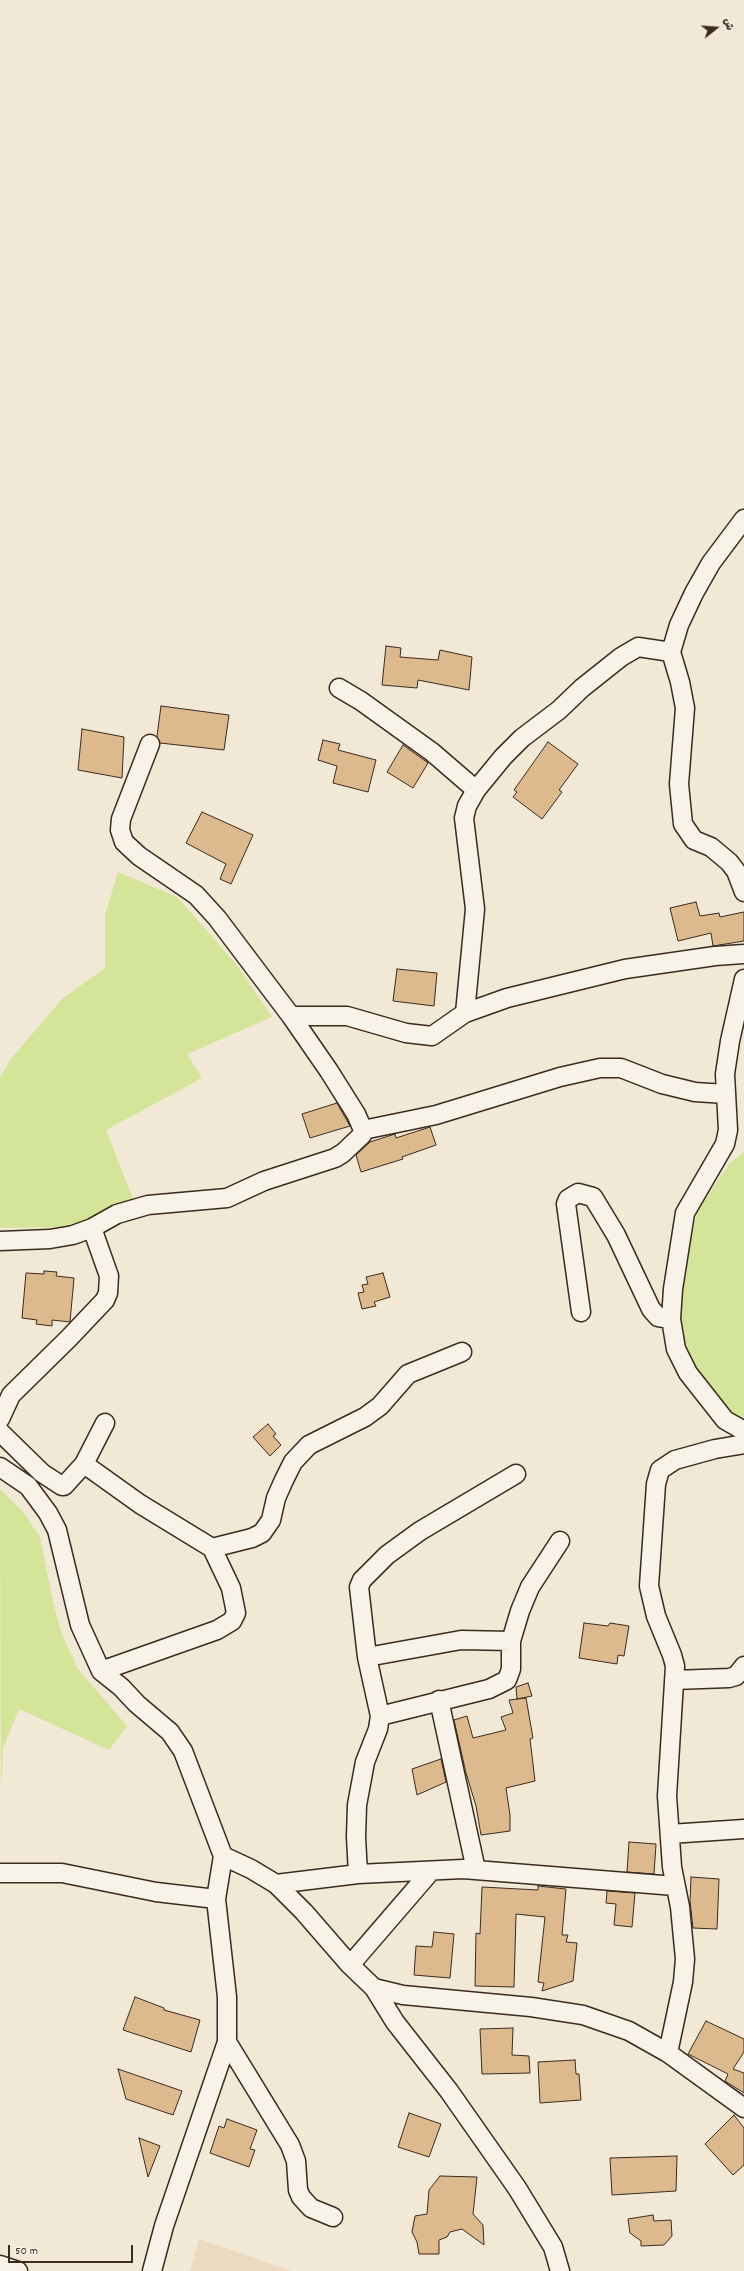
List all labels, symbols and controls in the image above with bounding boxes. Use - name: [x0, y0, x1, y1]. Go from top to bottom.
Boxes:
- north arrow: [696, 8, 736, 48]
- text: ش: [718, 16, 737, 33]
- scale bar: [10, 2237, 135, 2263]
- text: 50 m: [15, 2243, 38, 2260]

